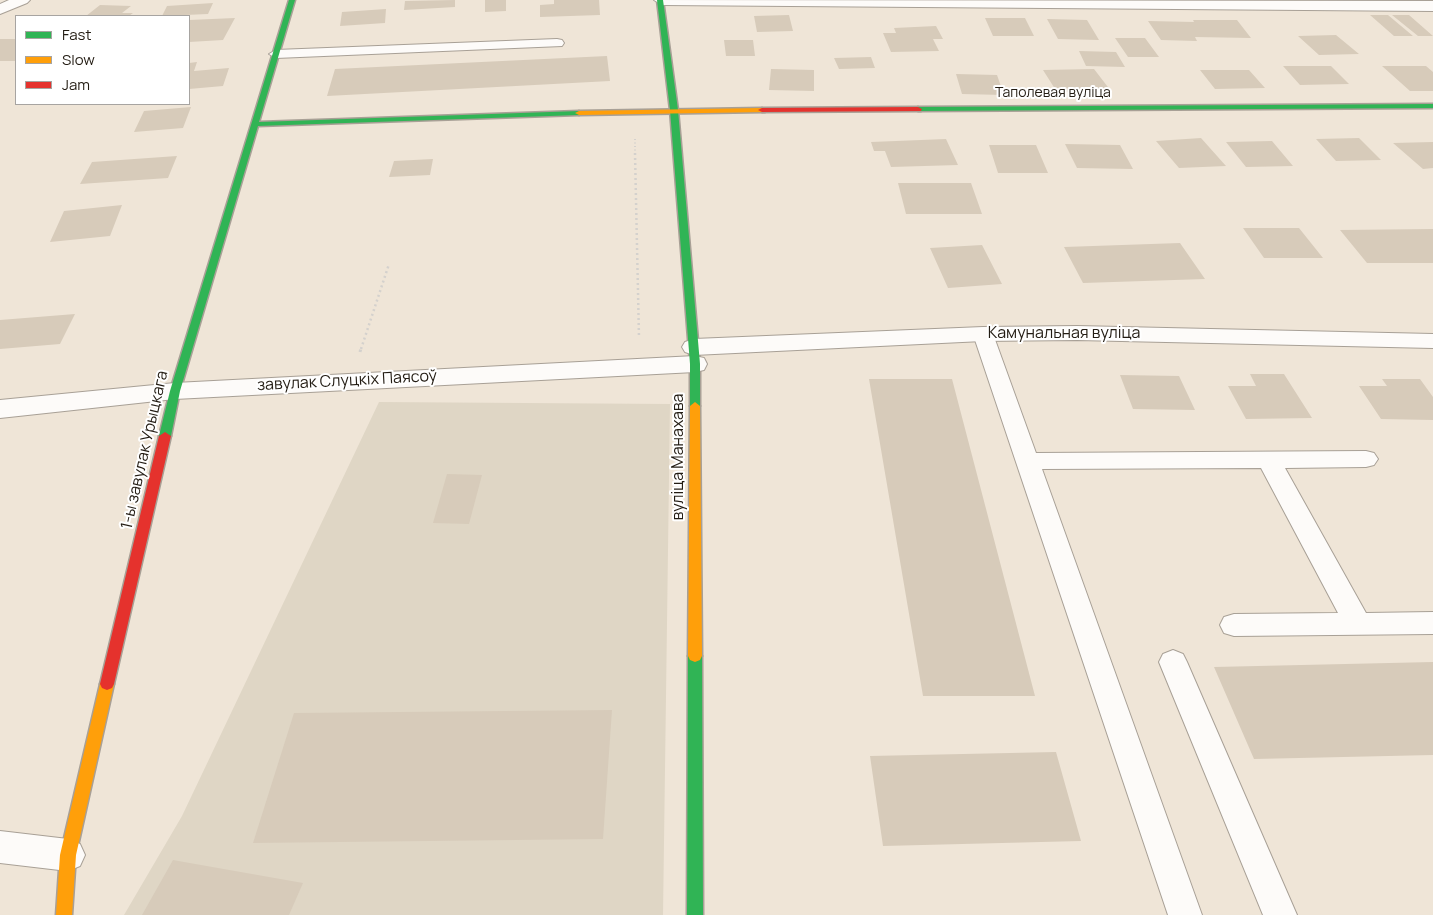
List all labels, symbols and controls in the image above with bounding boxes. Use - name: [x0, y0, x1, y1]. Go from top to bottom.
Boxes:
- legend: [15, 15, 190, 105]
- text: Fast: [62, 24, 91, 45]
- text: Slow: [62, 49, 95, 70]
- text: Jam: [62, 74, 90, 95]
- street label: Таполевая вуліца: [995, 85, 1111, 101]
- street label: Камунальная вуліца: [988, 324, 1140, 344]
- street label: завулак Слуцкіх Паясоў: [257, 367, 437, 395]
- street label: 1-ы завулак Урыцкага: [117, 369, 173, 531]
- street label: вуліца Манахава: [669, 394, 689, 520]

